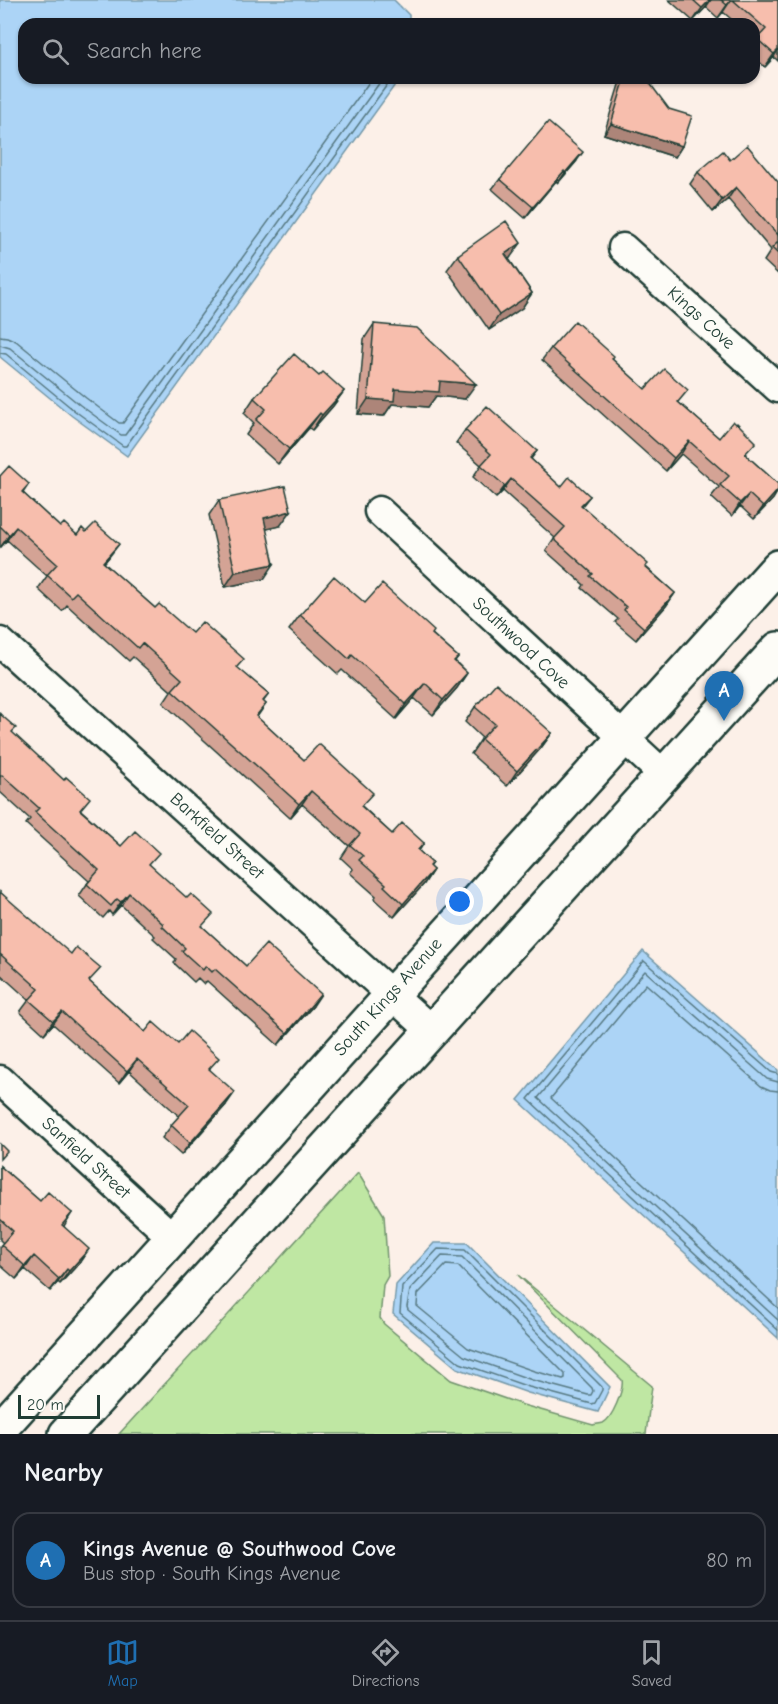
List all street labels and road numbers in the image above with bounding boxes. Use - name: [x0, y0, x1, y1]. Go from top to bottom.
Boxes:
- street label: Kings Cove: [663, 282, 739, 354]
- street label: Southwood Cove: [468, 593, 574, 693]
- street label: Barkfield Street: [166, 788, 269, 884]
- street label: South Kings Avenue: [330, 934, 446, 1060]
- street label: Sanfield Street: [37, 1113, 135, 1204]

